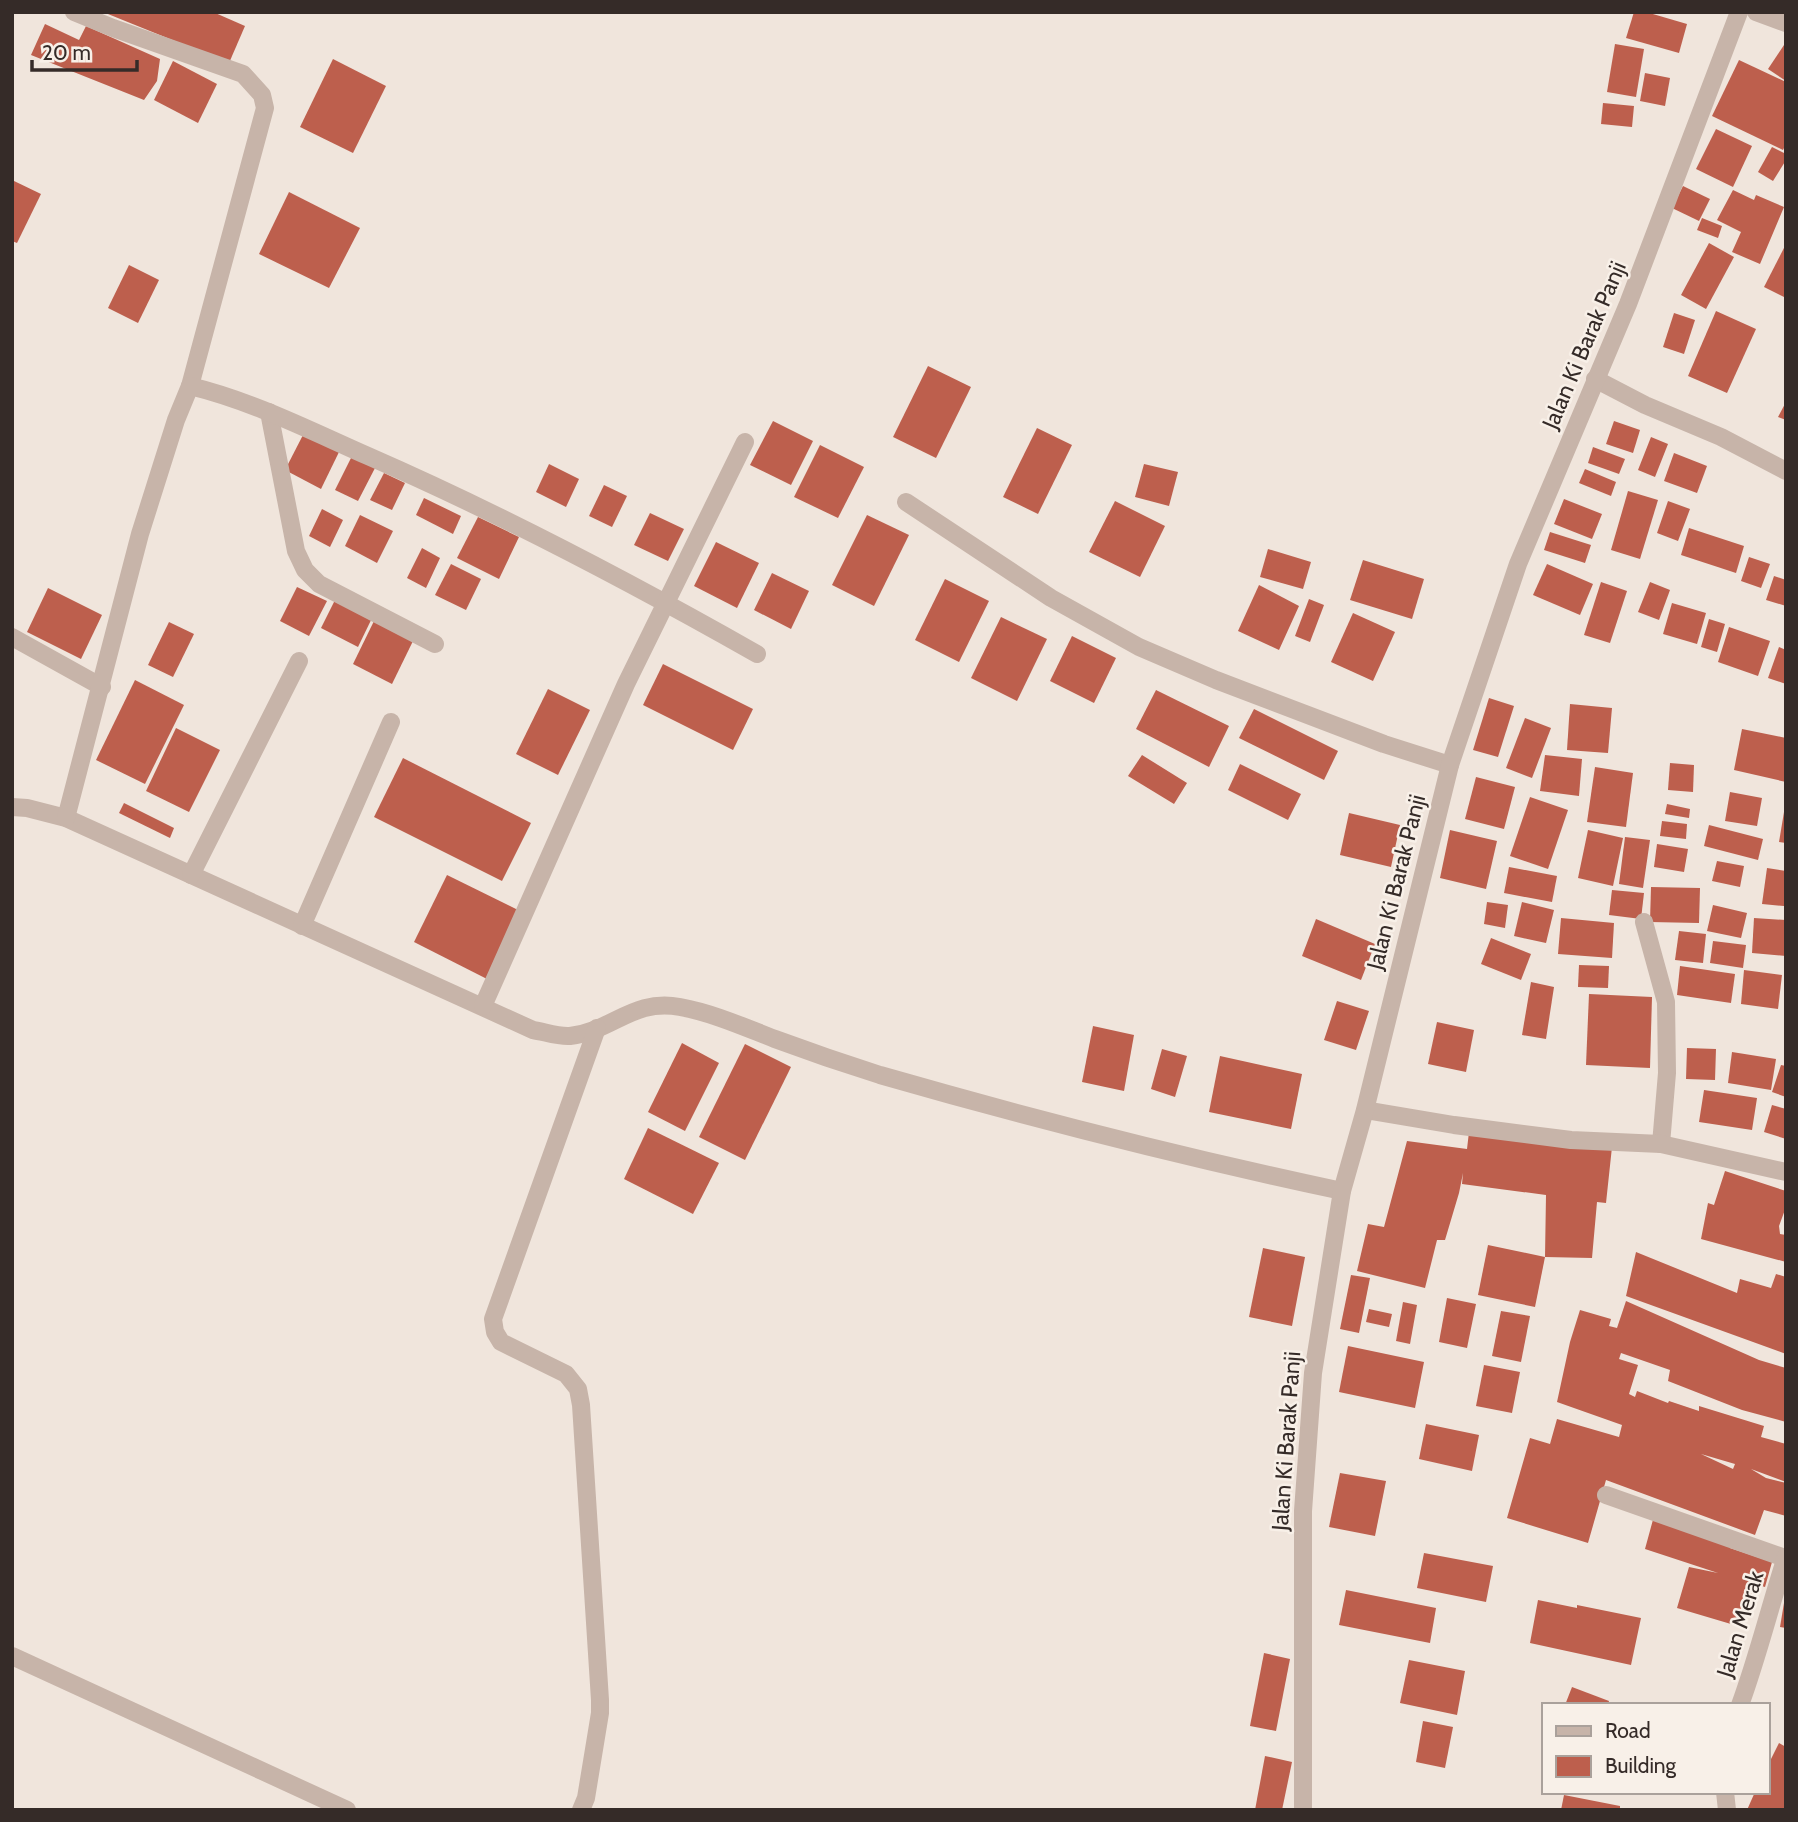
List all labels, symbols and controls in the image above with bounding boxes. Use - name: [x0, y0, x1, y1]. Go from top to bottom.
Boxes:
- scale bar: [32, 28, 136, 72]
- text: 20 m: [42, 40, 91, 65]
- street label: Jalan Ki Barak Panji: [1536, 257, 1632, 434]
- street label: Jalan Ki Barak Panji: [1360, 791, 1431, 974]
- street label: Jalan Ki Barak Panji: [1266, 1350, 1306, 1533]
- street label: Jalan Merak: [1710, 1567, 1770, 1682]
- legend: [1542, 1703, 1770, 1794]
- text: Road: [1605, 1718, 1651, 1743]
- text: Building: [1605, 1753, 1677, 1778]

